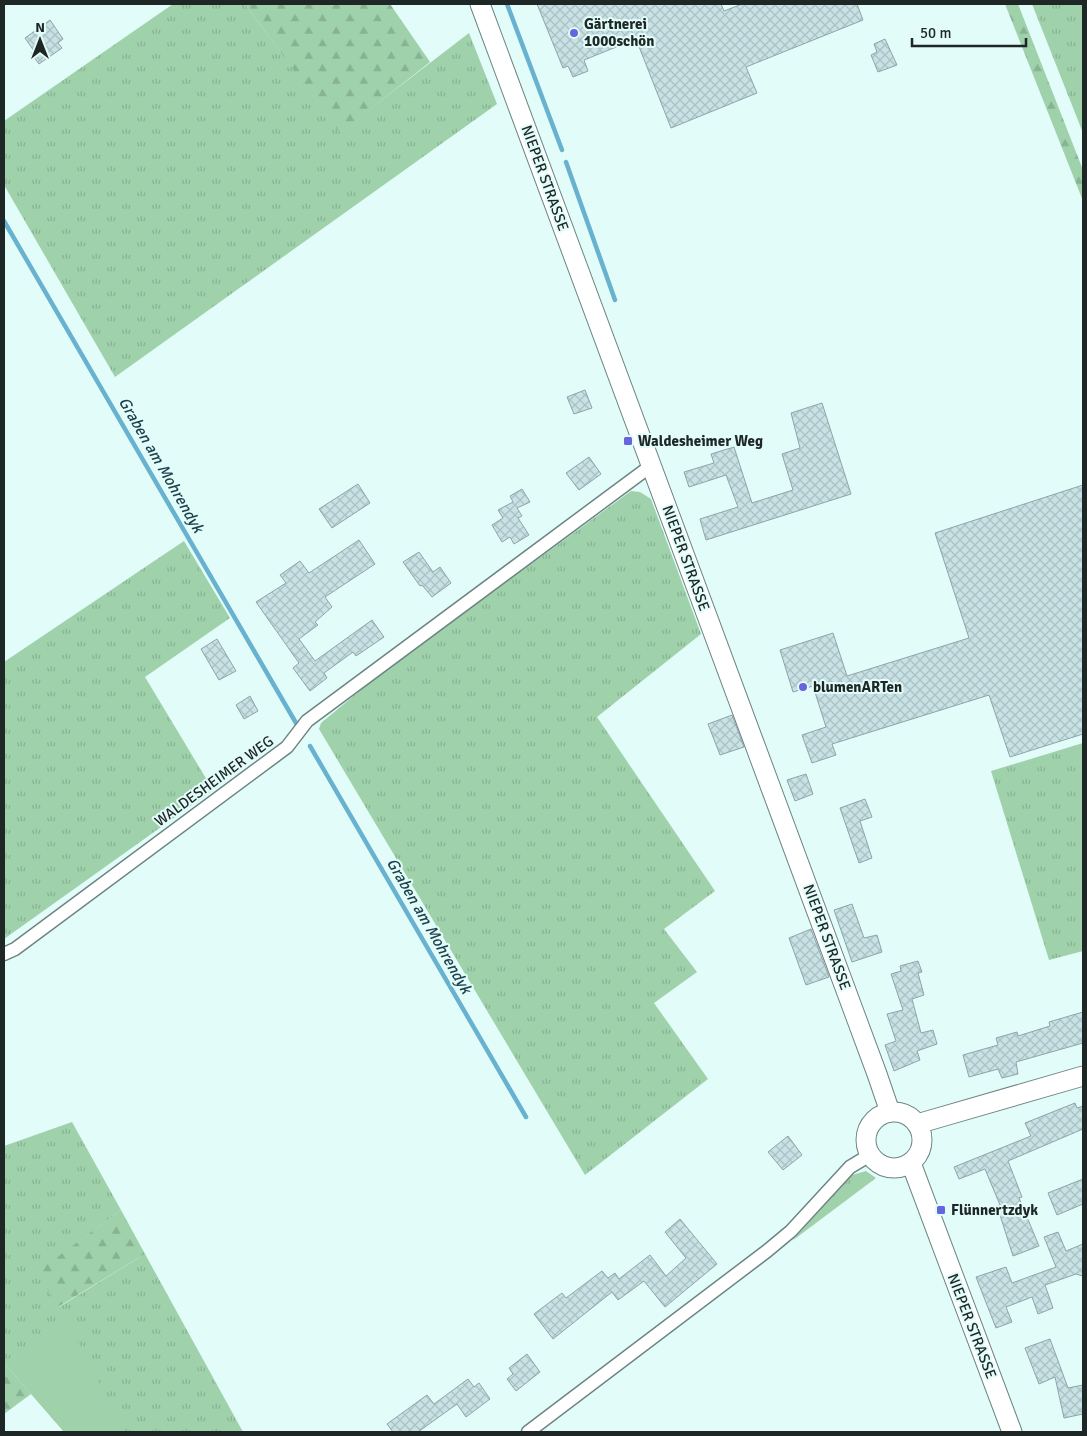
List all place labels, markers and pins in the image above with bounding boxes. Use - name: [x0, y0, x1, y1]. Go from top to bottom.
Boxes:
- place label: Gärtnerei 1000schön: [584, 15, 654, 50]
- marker: Gärtnerei 1000schön: [568, 27, 580, 39]
- place label: Waldesheimer Weg: [638, 432, 763, 450]
- marker: Waldesheimer Weg: [622, 435, 634, 447]
- place label: blumenARTen: [813, 678, 902, 696]
- marker: blumenARTen: [797, 681, 809, 693]
- place label: Flünnertzdyk: [951, 1201, 1038, 1219]
- marker: Flünnertzdyk: [935, 1204, 947, 1216]

